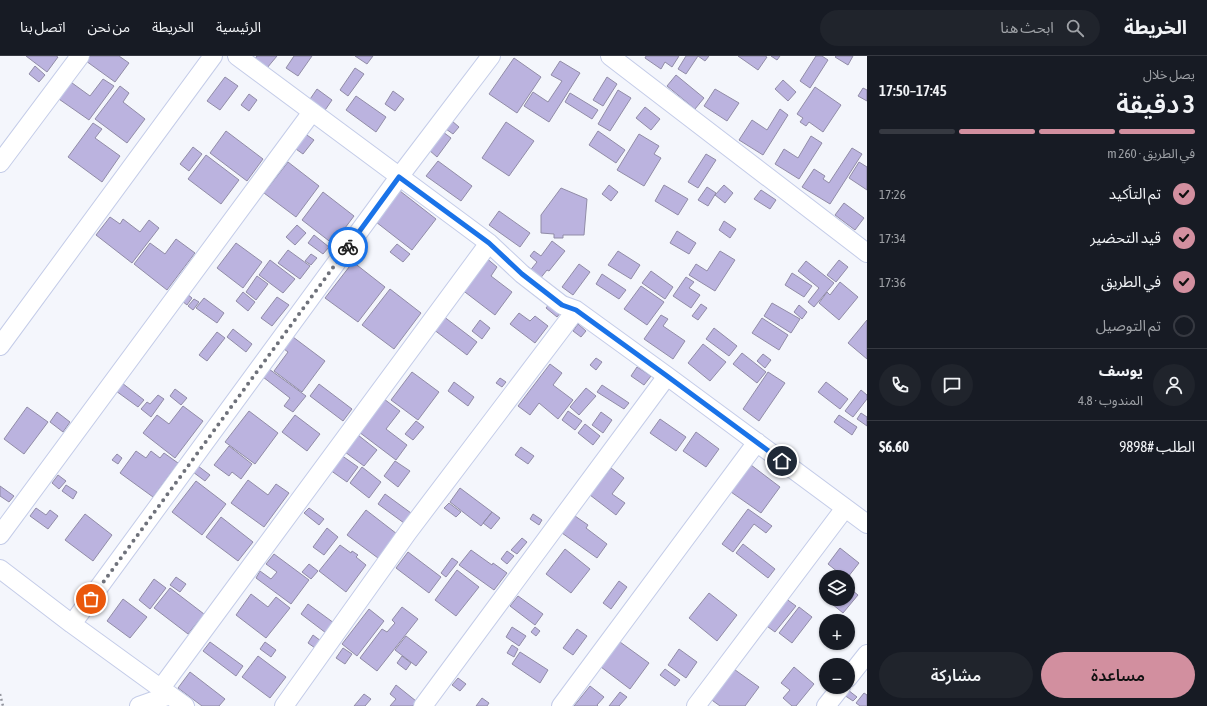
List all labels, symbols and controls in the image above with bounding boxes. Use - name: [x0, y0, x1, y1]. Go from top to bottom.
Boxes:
- search box: [820, 10, 1100, 46]
- text: الخريطة: [1124, 16, 1187, 38]
- icon: search: [1064, 17, 1086, 39]
- text: اتصل بنا: [20, 19, 66, 35]
- text: من نحن: [88, 19, 130, 35]
- text: الخريطة: [152, 19, 194, 35]
- text: الرئيسية: [216, 19, 261, 35]
- text: ابحث هنا: [1000, 19, 1054, 36]
- text: يصل خلال: [1143, 67, 1195, 82]
- text: 17:45–17:50: [879, 82, 947, 99]
- text: 3 دقيقة: [1116, 89, 1195, 119]
- text: في الطريق · 260 m: [1107, 146, 1195, 161]
- icon: check: [1173, 183, 1195, 205]
- text: تم التأكيد: [1109, 185, 1161, 202]
- text: 17:26: [879, 187, 906, 202]
- courier: [328, 227, 368, 267]
- icon: check: [1173, 227, 1195, 249]
- text: قيد التحضير: [1090, 229, 1161, 246]
- text: 17:34: [879, 231, 906, 246]
- icon: bike: [337, 236, 359, 258]
- icon: check: [1173, 271, 1195, 293]
- text: في الطريق: [1101, 273, 1161, 290]
- text: 17:36: [879, 275, 906, 290]
- text: تم التوصيل: [1096, 317, 1161, 334]
- text: يوسف: [1099, 362, 1143, 379]
- button: phone: [879, 364, 921, 406]
- button: chat: [931, 364, 973, 406]
- button: person: [1153, 364, 1195, 406]
- text: المندوب · 4.8: [1078, 393, 1143, 408]
- text: $6.60: [879, 438, 909, 455]
- text: الطلب #9898: [1119, 438, 1195, 455]
- pin: [765, 444, 799, 478]
- icon: home: [771, 450, 793, 472]
- map controls: [819, 570, 855, 694]
- button: layers: [819, 570, 855, 606]
- pin: [74, 582, 108, 616]
- icon: bag: [80, 588, 102, 610]
- button: +: [819, 614, 855, 650]
- button: مشاركة: [879, 652, 1033, 698]
- button: مساعدة: [1041, 652, 1195, 698]
- button: −: [819, 658, 855, 694]

